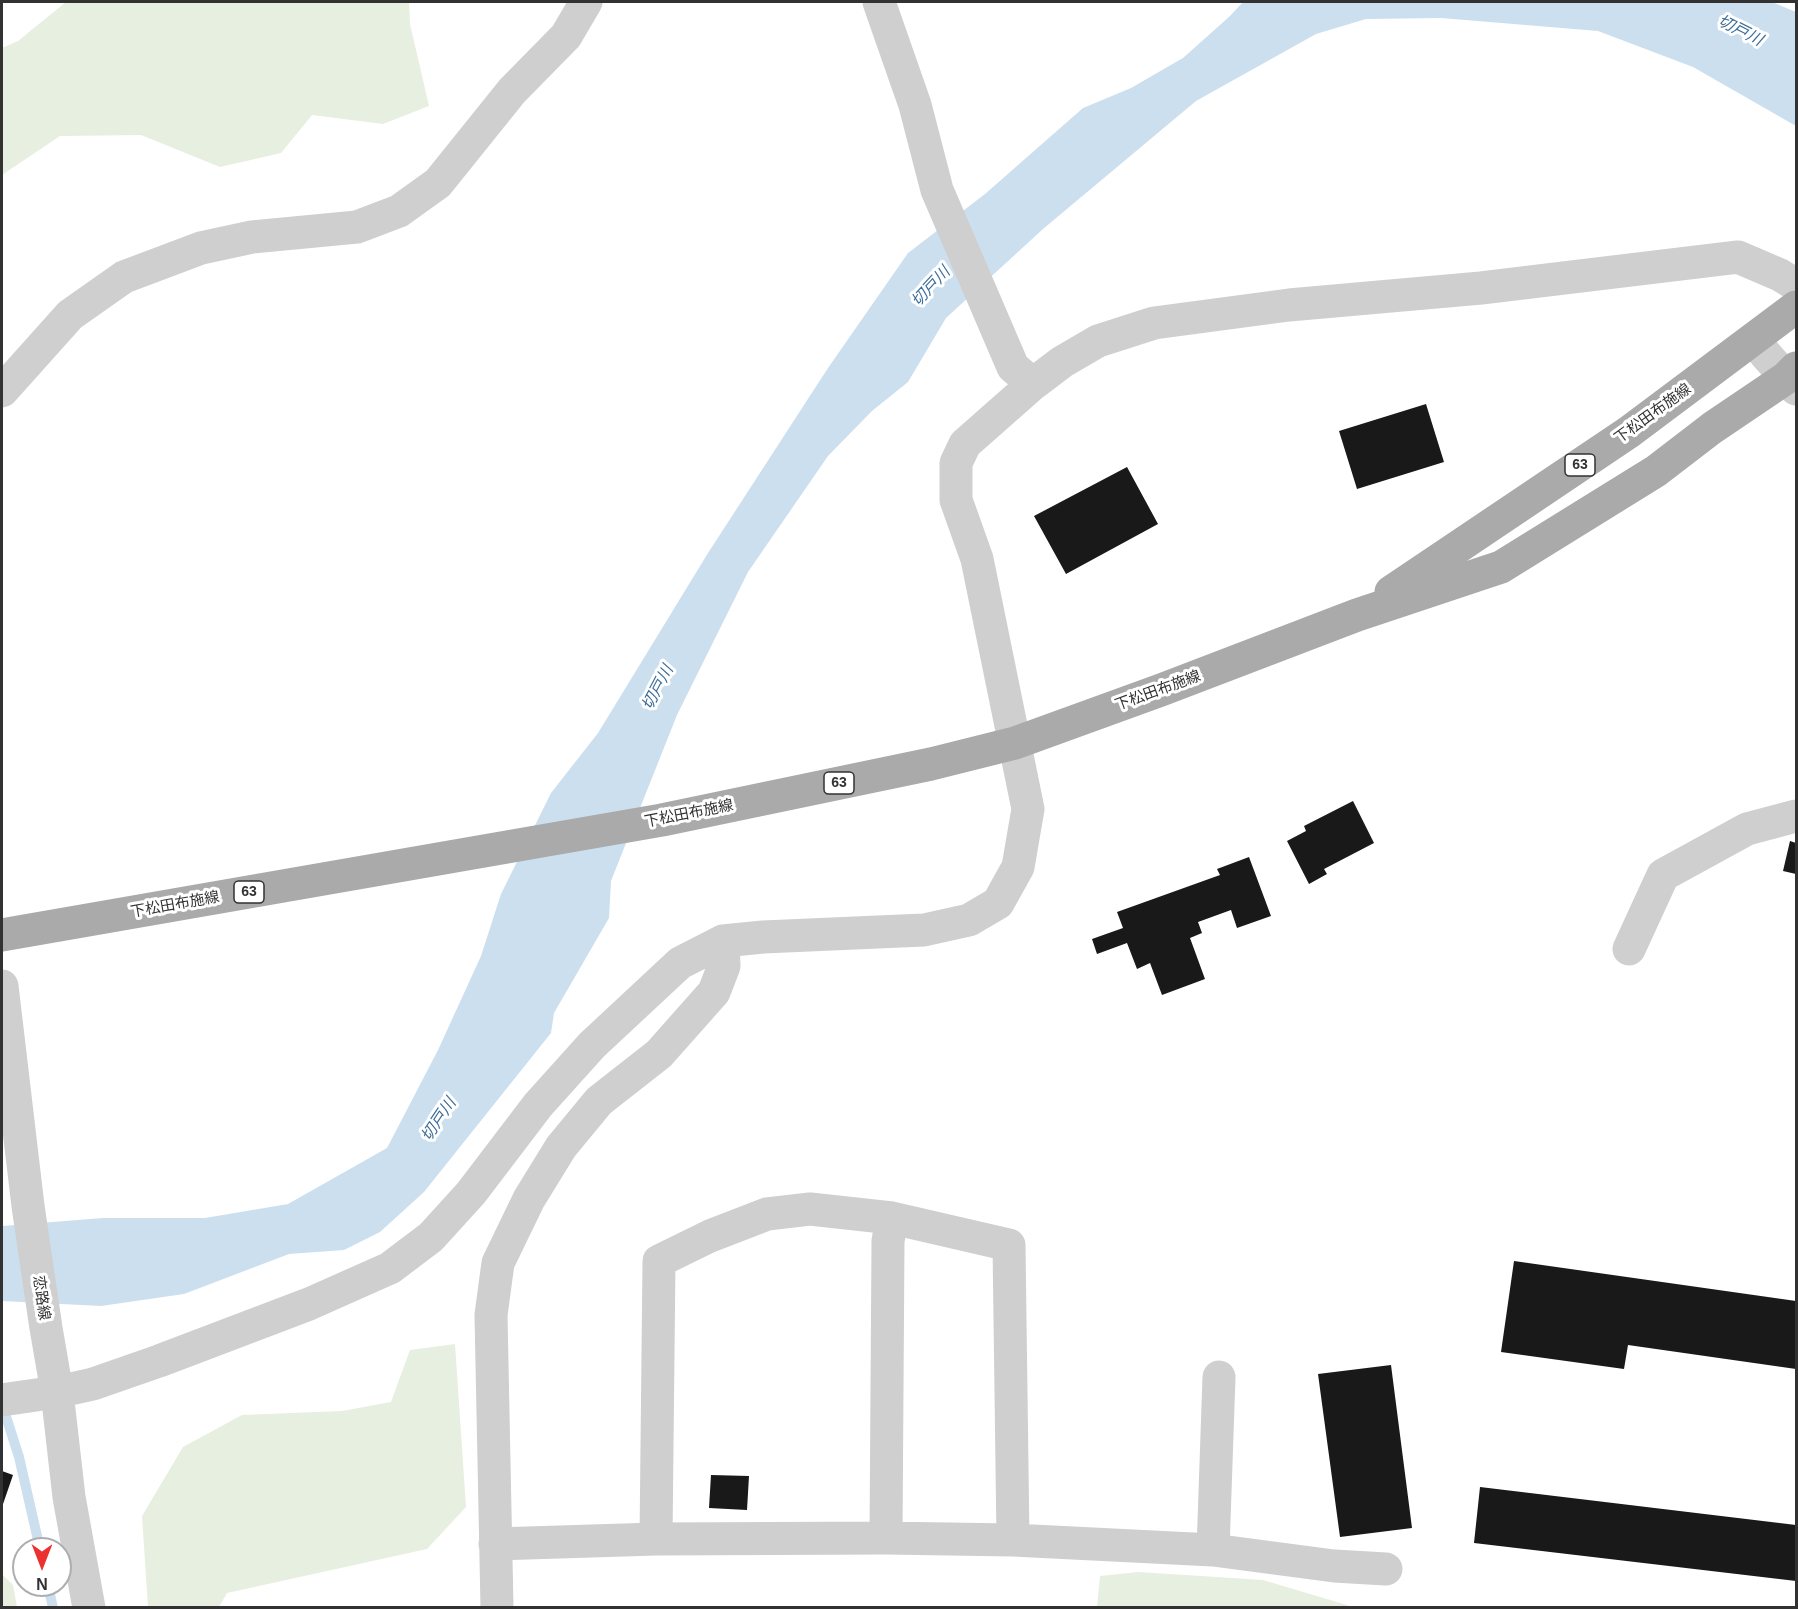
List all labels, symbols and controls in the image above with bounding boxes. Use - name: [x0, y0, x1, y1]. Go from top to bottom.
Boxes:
- water label: 切戸川: [1714, 12, 1766, 50]
- water label: 切戸川: [908, 263, 954, 311]
- street label: 下松田布施線: [1611, 380, 1695, 448]
- road number: 63: [1565, 454, 1595, 476]
- water label: 切戸川: [638, 662, 678, 714]
- street label: 下松田布施線: [1113, 667, 1203, 715]
- road number: 63: [824, 772, 854, 794]
- street label: 下松田布施線: [643, 797, 735, 831]
- road number: 63: [234, 881, 264, 903]
- street label: 下松田布施線: [129, 888, 221, 922]
- water label: 切戸川: [418, 1095, 460, 1145]
- street label: 恋路線: [29, 1274, 53, 1322]
- north arrow: [12, 1537, 72, 1597]
- text: N: [36, 1575, 48, 1592]

